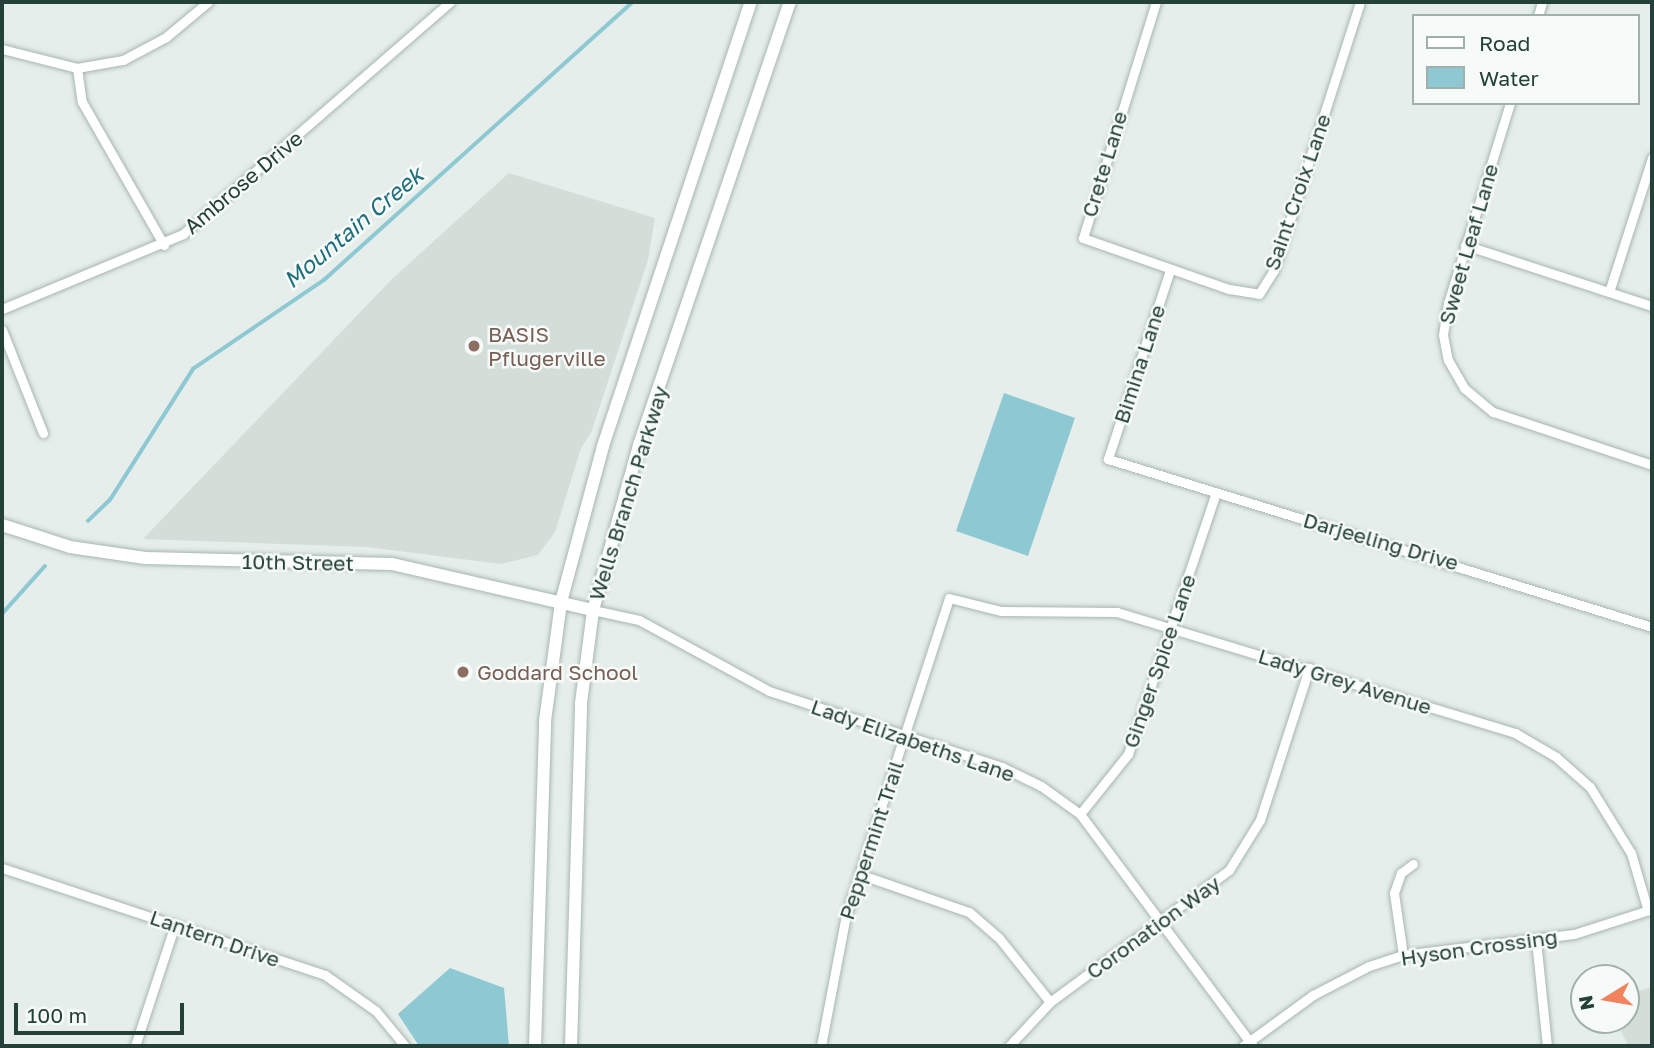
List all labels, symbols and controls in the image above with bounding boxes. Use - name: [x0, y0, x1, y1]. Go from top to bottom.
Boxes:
- legend: [1412, 14, 1640, 105]
- text: Road: [1479, 30, 1530, 56]
- text: Water: [1479, 65, 1539, 91]
- street label: Crete Lane: [1076, 108, 1132, 220]
- street label: Saint Croix Lane: [1258, 110, 1336, 274]
- street label: Ambrose Drive: [179, 125, 307, 239]
- water label: Mountain Creek: [278, 161, 428, 293]
- street label: Sweet Leaf Lane: [1433, 161, 1503, 327]
- street label: Bimina Lane: [1108, 302, 1170, 426]
- place label: BASIS Pflugerville: [488, 321, 606, 371]
- marker: BASIS Pflugerville: [466, 338, 482, 354]
- street label: Wells Branch Parkway: [583, 383, 673, 603]
- street label: Darjeeling Drive: [1301, 507, 1461, 575]
- street label: 10th Street: [242, 548, 354, 576]
- street label: Ginger Spice Lane: [1117, 571, 1201, 751]
- street label: Lady Grey Avenue: [1255, 643, 1435, 719]
- place label: Goddard School: [477, 659, 638, 685]
- marker: Goddard School: [455, 664, 471, 680]
- street label: Lady Elizabeths Lane: [808, 693, 1018, 787]
- street label: Peppermint Trail: [833, 757, 909, 923]
- street label: Coronation Way: [1081, 870, 1225, 984]
- street label: Lantern Drive: [147, 904, 283, 972]
- street label: Hyson Crossing: [1399, 924, 1559, 970]
- north arrow: [1570, 964, 1640, 1034]
- scale bar: [18, 988, 187, 1032]
- text: N: [1573, 993, 1599, 1012]
- text: 100 m: [27, 1002, 87, 1028]

